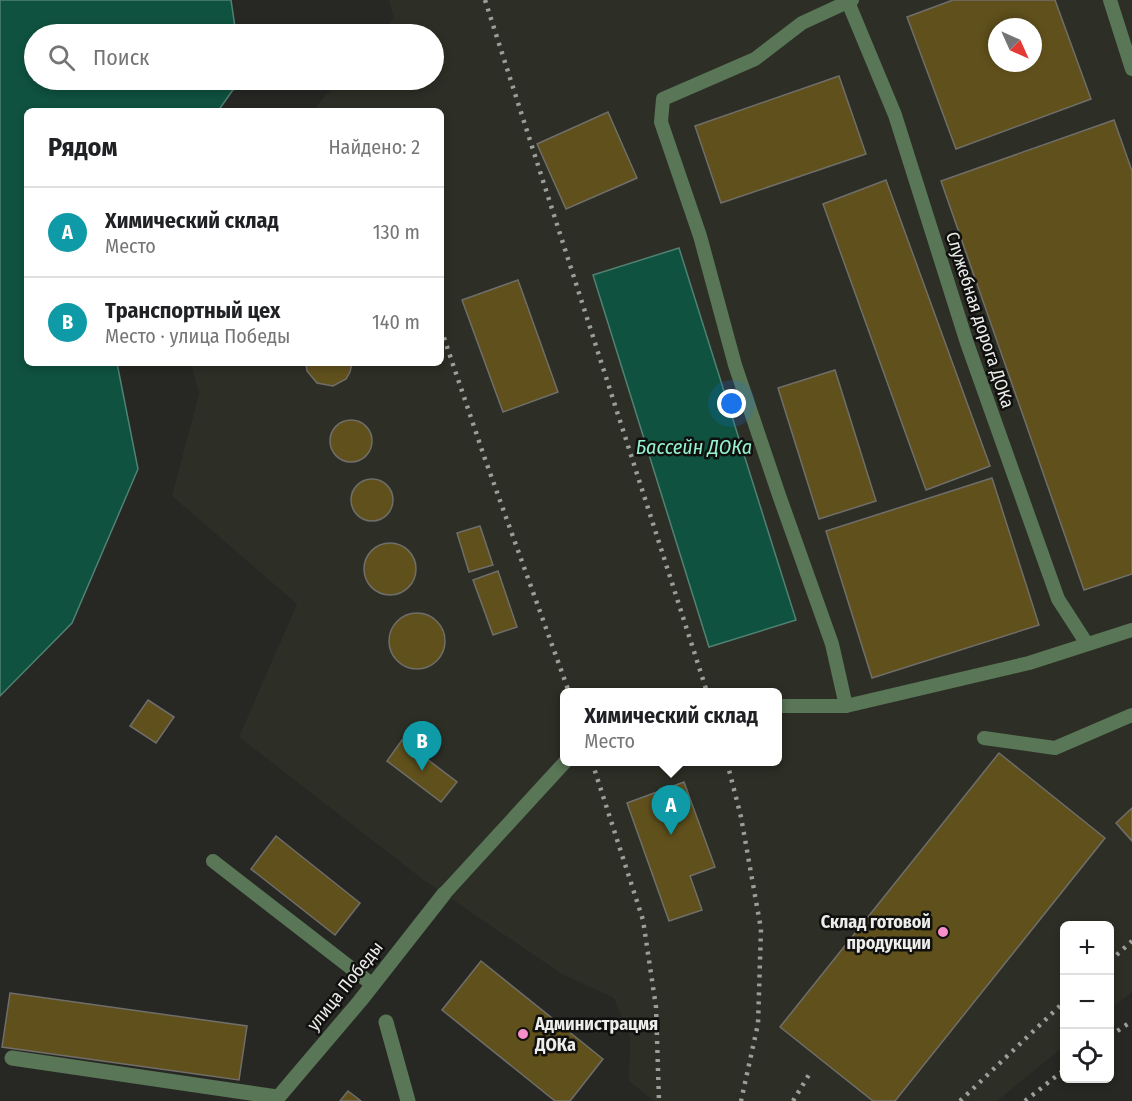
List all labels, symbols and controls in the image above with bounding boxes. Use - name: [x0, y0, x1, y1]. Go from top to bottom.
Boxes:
- north arrow: [988, 18, 1042, 72]
- search box: [24, 24, 444, 90]
- icon: search: [45, 41, 78, 74]
- text: Поиск: [93, 44, 149, 71]
- text: Рядом: [48, 132, 117, 163]
- text: Найдено: 2: [328, 135, 420, 159]
- text: Химический склад: [105, 207, 279, 234]
- text: A: [62, 220, 73, 244]
- text: 130 m: [373, 220, 420, 244]
- street label: Служебная дорога ДОКа: [941, 229, 1019, 411]
- text: Место: [105, 234, 156, 258]
- text: Транспортный цех: [105, 297, 280, 324]
- text: B: [62, 310, 73, 334]
- text: 140 m: [372, 310, 420, 334]
- text: Место · улица Победы: [105, 324, 290, 348]
- your location: [717, 389, 746, 418]
- water label: Бассейн ДОКа: [636, 435, 752, 459]
- popup: [560, 688, 782, 766]
- text: Химический склад: [584, 702, 758, 729]
- pin: B: [402, 722, 442, 771]
- text: Место: [584, 729, 635, 753]
- pin: A: [652, 786, 690, 835]
- place label: Склад готовой продукции: [821, 911, 931, 954]
- map controls: [1060, 921, 1114, 1083]
- button: +: [1060, 921, 1114, 975]
- marker: Склад готовой продукции: [936, 925, 950, 939]
- street label: улица Победы: [302, 937, 388, 1035]
- button: −: [1060, 975, 1114, 1029]
- place label: Администрацмя ДОКа: [534, 1013, 658, 1056]
- marker: Администрацмя ДОКа: [516, 1027, 530, 1041]
- button: locate: [1060, 1029, 1114, 1083]

